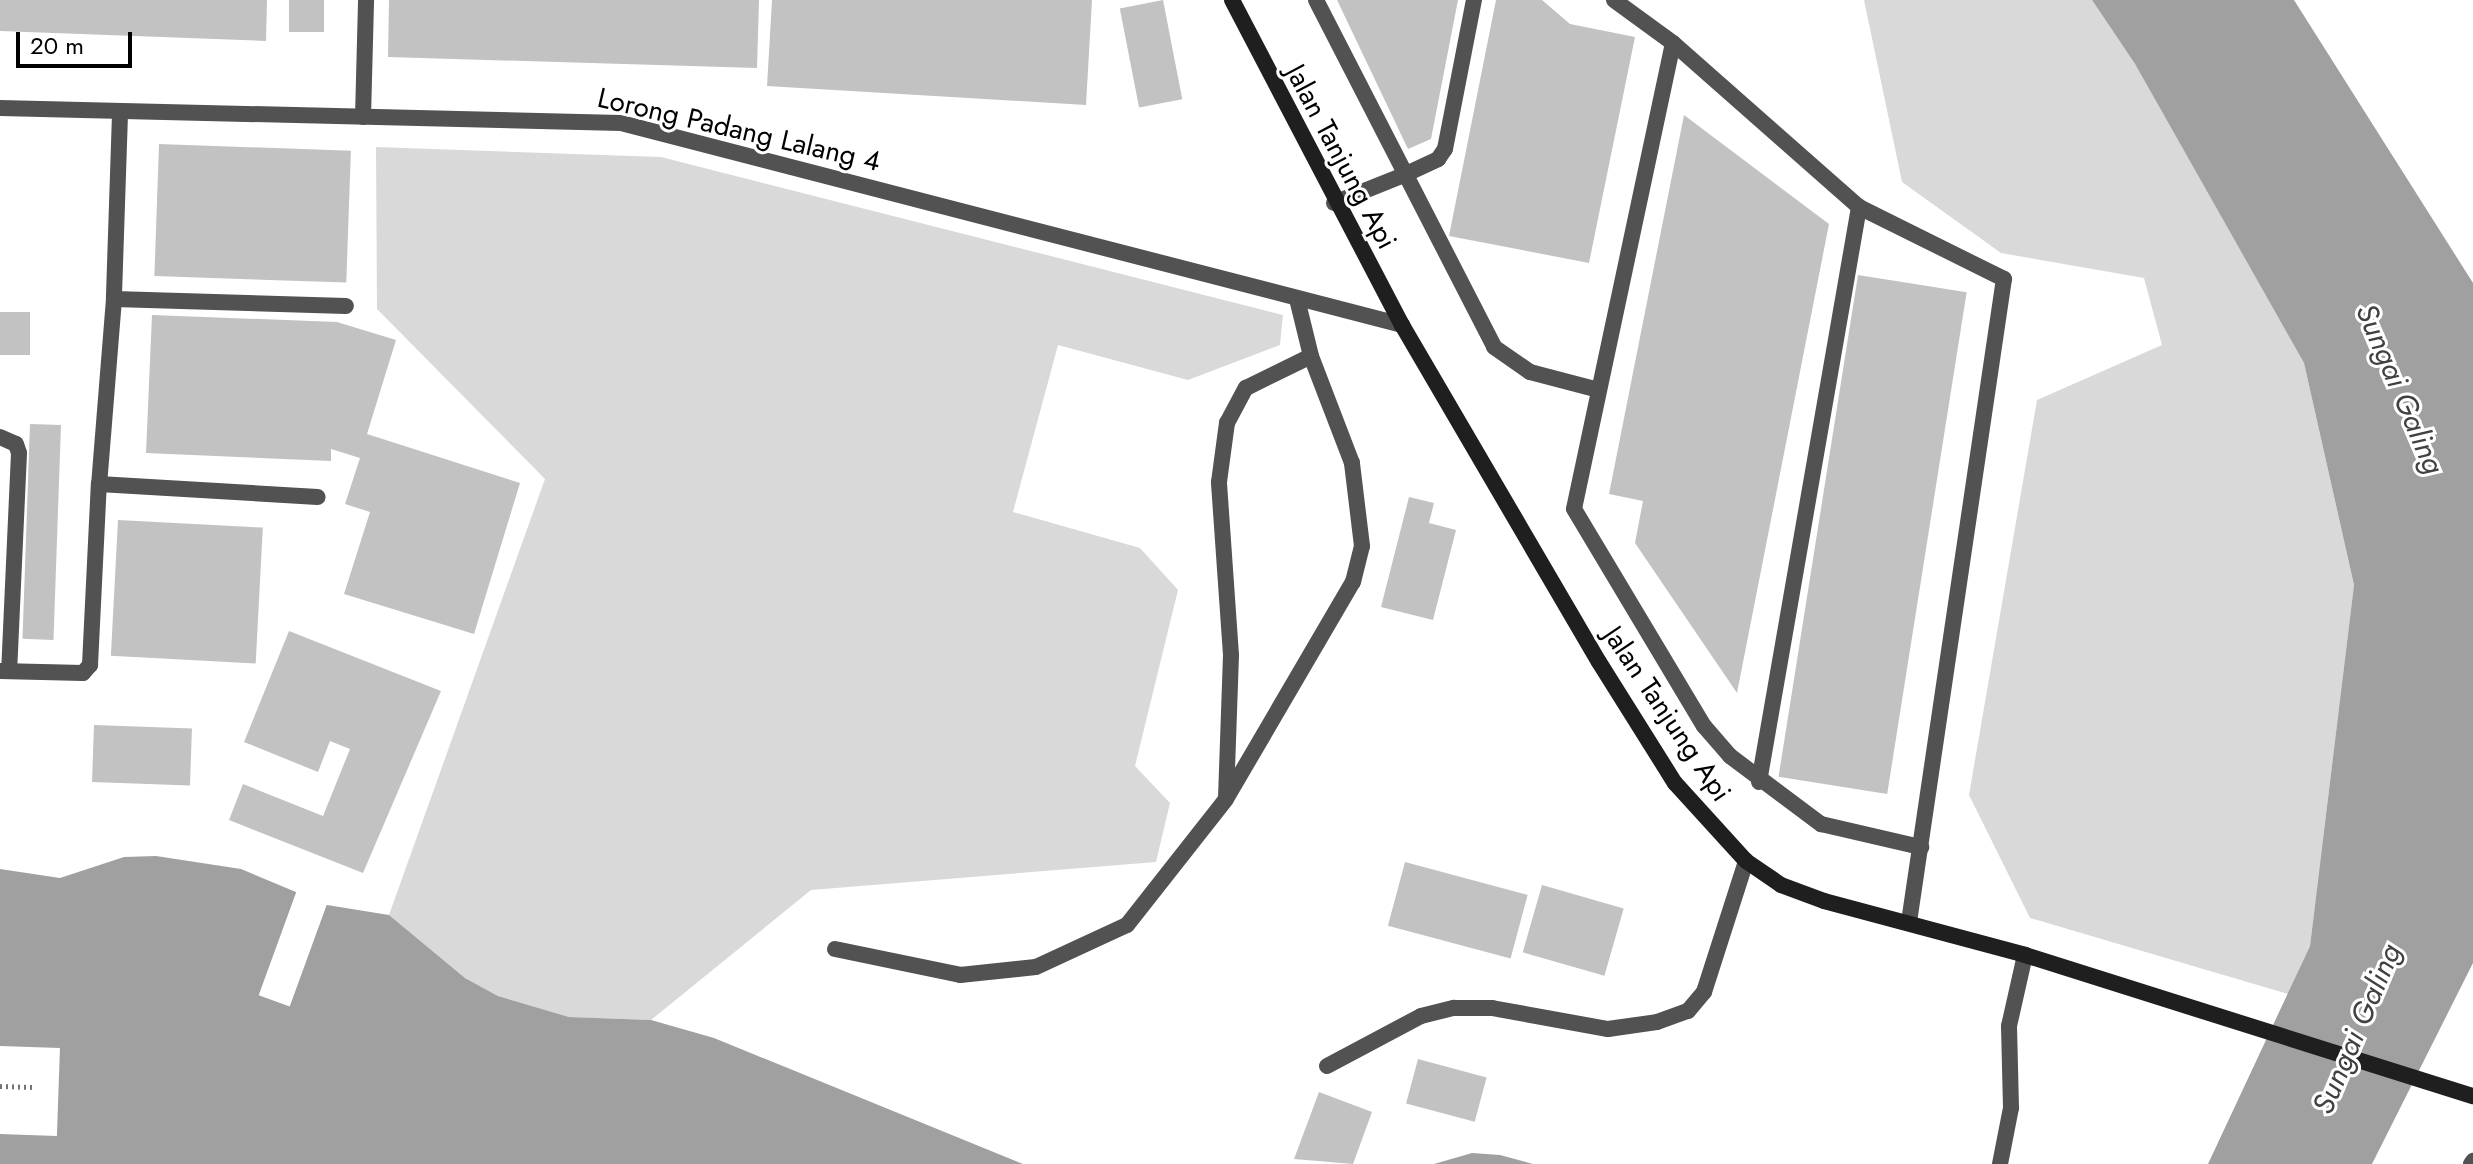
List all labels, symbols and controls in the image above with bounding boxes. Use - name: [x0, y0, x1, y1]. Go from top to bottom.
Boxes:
- scale bar: [20, 16, 136, 66]
- text: 20 m: [30, 28, 84, 63]
- street label: Jalan Tanjung Api: [1278, 59, 1404, 255]
- street label: Lorong Padang Lalang 4: [594, 81, 884, 179]
- water label: Sungai Galing: [2348, 298, 2452, 480]
- street label: Jalan Tanjung Api: [1596, 620, 1738, 808]
- water label: Sungai Galing: [2305, 938, 2409, 1120]

